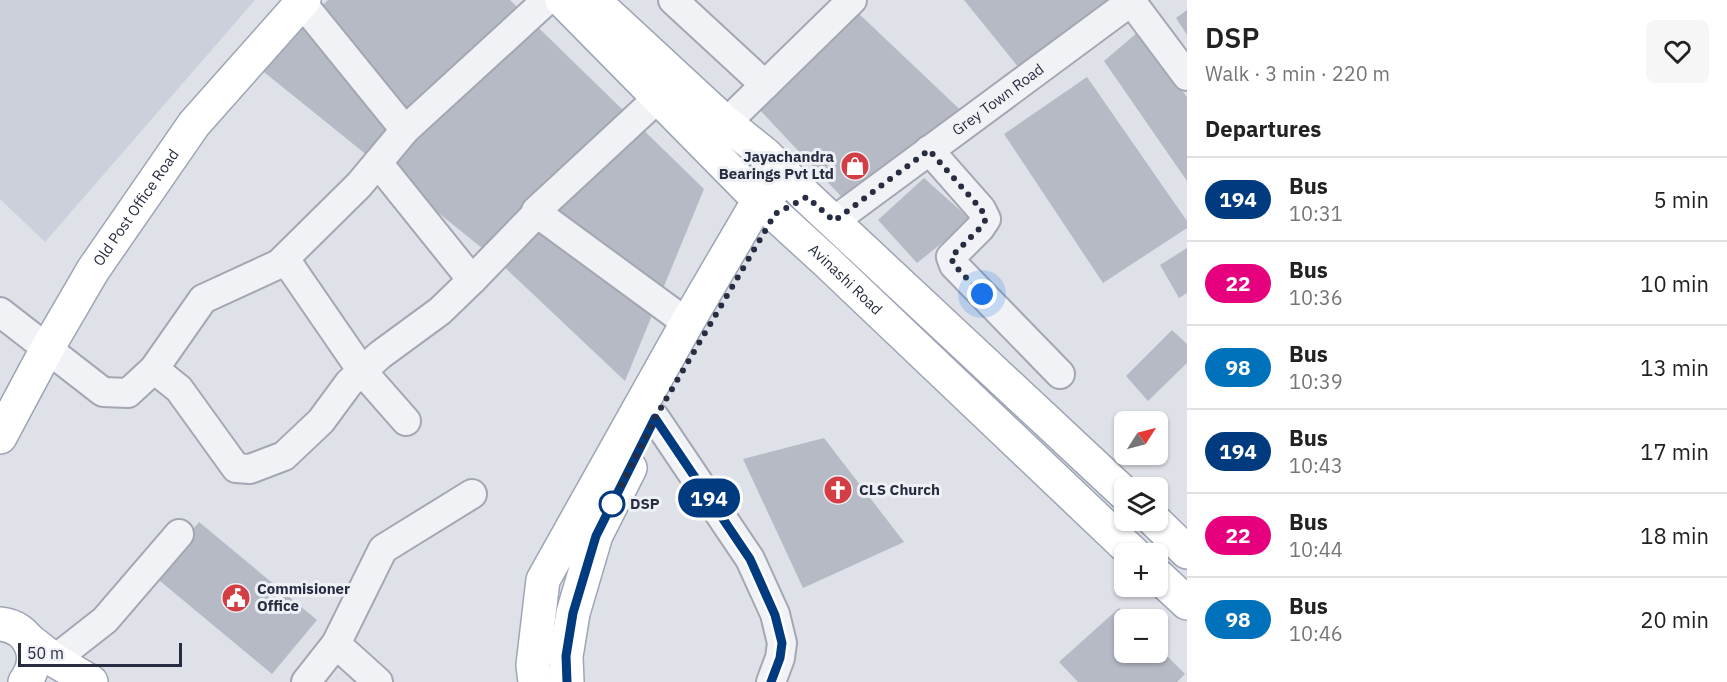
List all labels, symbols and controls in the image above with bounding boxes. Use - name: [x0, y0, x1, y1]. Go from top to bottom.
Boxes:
- text: DSP: [1205, 19, 1259, 56]
- button: heart: [1646, 20, 1709, 83]
- street label: Grey Town Road: [948, 59, 1047, 139]
- text: Walk · 3 min · 220 m: [1205, 60, 1390, 87]
- text: Departures: [1205, 114, 1321, 143]
- street label: Old Post Office Road: [89, 145, 183, 270]
- place label: Jayachandra Bearings Pvt Ltd: [719, 147, 834, 183]
- shop icon: Jayachandra Bearings Pvt Ltd: [839, 150, 871, 182]
- text: Bus: [1289, 171, 1328, 200]
- text: 194: [1219, 185, 1257, 213]
- text: 5 min: [1653, 185, 1709, 214]
- text: 10:31: [1289, 200, 1343, 227]
- street label: Avinashi Road: [805, 240, 886, 319]
- text: Bus: [1289, 255, 1328, 284]
- text: 22: [1225, 269, 1251, 297]
- text: 10 min: [1640, 269, 1709, 298]
- your location: [967, 279, 997, 309]
- text: 10:36: [1289, 284, 1343, 311]
- text: Bus: [1289, 339, 1328, 368]
- text: 98: [1225, 353, 1251, 381]
- text: 13 min: [1640, 353, 1709, 382]
- text: 10:39: [1289, 368, 1343, 395]
- north arrow: [1114, 411, 1168, 465]
- map controls: [1114, 411, 1168, 663]
- text: Bus: [1289, 423, 1328, 452]
- text: 194: [1219, 437, 1257, 465]
- text: 17 min: [1640, 437, 1709, 466]
- text: 10:43: [1289, 452, 1343, 479]
- church icon: CLS Church: [822, 474, 854, 506]
- button: layers: [1114, 477, 1168, 531]
- line badge: 194: [674, 478, 744, 518]
- place label: CLS Church: [859, 480, 940, 499]
- text: 194: [690, 484, 728, 512]
- marker: DSP: [599, 491, 625, 517]
- place label: DSP: [630, 494, 660, 513]
- text: Bus: [1289, 507, 1328, 536]
- text: 22: [1225, 521, 1251, 549]
- text: 18 min: [1640, 521, 1709, 550]
- text: 10:44: [1289, 536, 1343, 563]
- button: +: [1114, 543, 1168, 597]
- place label: Commisioner Office: [257, 579, 350, 615]
- public building icon: Commisioner Office: [220, 582, 252, 614]
- text: Bus: [1289, 591, 1328, 620]
- text: 98: [1225, 605, 1251, 633]
- text: 20 min: [1640, 605, 1709, 634]
- button: −: [1114, 609, 1168, 663]
- text: 10:46: [1289, 620, 1343, 647]
- scale bar: [18, 640, 182, 668]
- text: 50 m: [27, 643, 64, 663]

